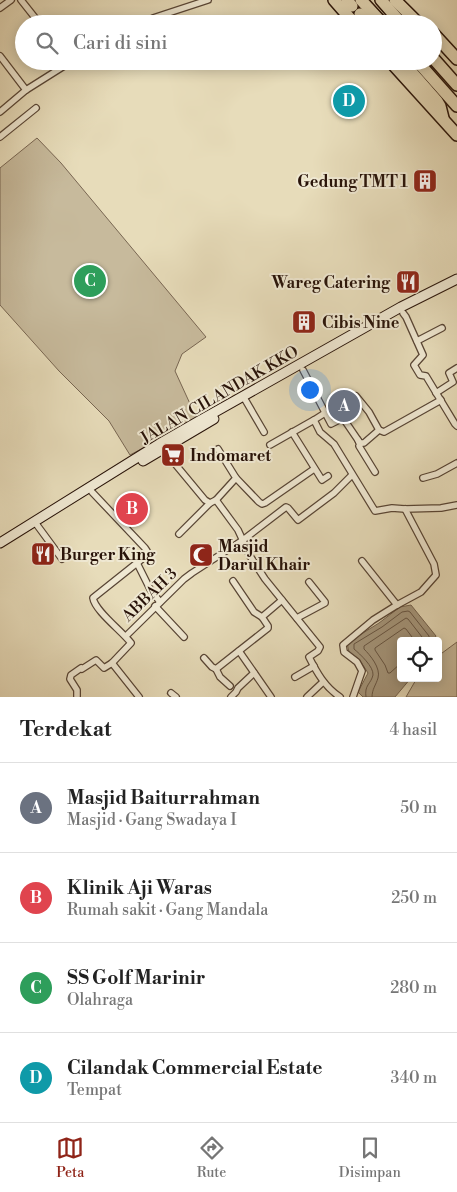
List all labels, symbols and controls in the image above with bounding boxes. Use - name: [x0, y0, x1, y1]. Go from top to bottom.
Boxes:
- search box: [15, 15, 442, 70]
- icon: search: [33, 29, 61, 57]
- text: Cari di sini: [73, 31, 168, 55]
- pin: D: [333, 82, 365, 120]
- building icon: Gedung TMT 1: [412, 168, 438, 194]
- place label: Gedung TMT 1: [297, 172, 408, 192]
- pin: C: [74, 262, 106, 300]
- restaurant icon: Wareg Catering: [395, 269, 421, 295]
- place label: Wareg Catering: [271, 273, 391, 293]
- building icon: Cibis Nine: [291, 309, 317, 335]
- place label: Cibis Nine: [322, 313, 400, 333]
- street label: JALAN CILANDAK KKO: [136, 341, 302, 449]
- your location: [297, 377, 323, 403]
- pin: A: [328, 387, 360, 425]
- supermarket icon: Indomaret: [160, 442, 186, 468]
- place label: Indomaret: [190, 446, 271, 466]
- pin: B: [116, 490, 148, 528]
- place label: Masjid Darul Khair: [218, 537, 310, 575]
- restaurant icon: Burger King: [30, 541, 56, 567]
- mosque icon: Masjid Darul Khair: [188, 542, 214, 568]
- place label: Burger King: [60, 545, 156, 565]
- street label: ABBAH 3: [117, 563, 182, 627]
- map controls: [397, 637, 442, 682]
- button: locate: [397, 637, 442, 682]
- text: Terdekat: [20, 717, 111, 743]
- text: 4 hasil: [390, 720, 437, 740]
- text: Masjid Baiturrahman: [67, 786, 260, 810]
- text: A: [30, 798, 42, 818]
- text: 50 m: [400, 798, 437, 818]
- text: Masjid · Gang Swadaya I: [67, 810, 237, 830]
- text: Klinik Aji Waras: [67, 876, 212, 900]
- text: B: [30, 888, 42, 908]
- text: 250 m: [391, 888, 437, 908]
- text: Rumah sakit · Gang Mandala: [67, 900, 268, 920]
- text: SS Golf Marinir: [67, 966, 205, 990]
- text: C: [30, 978, 42, 998]
- text: 280 m: [390, 978, 437, 998]
- text: Olahraga: [67, 990, 133, 1010]
- text: Cilandak Commercial Estate: [67, 1056, 322, 1080]
- text: D: [30, 1068, 42, 1088]
- text: 340 m: [390, 1068, 437, 1088]
- text: Tempat: [67, 1080, 122, 1100]
- tab: Peta: [56, 1134, 84, 1182]
- tab: Rute: [197, 1134, 226, 1182]
- tab: Disimpan: [339, 1134, 401, 1182]

